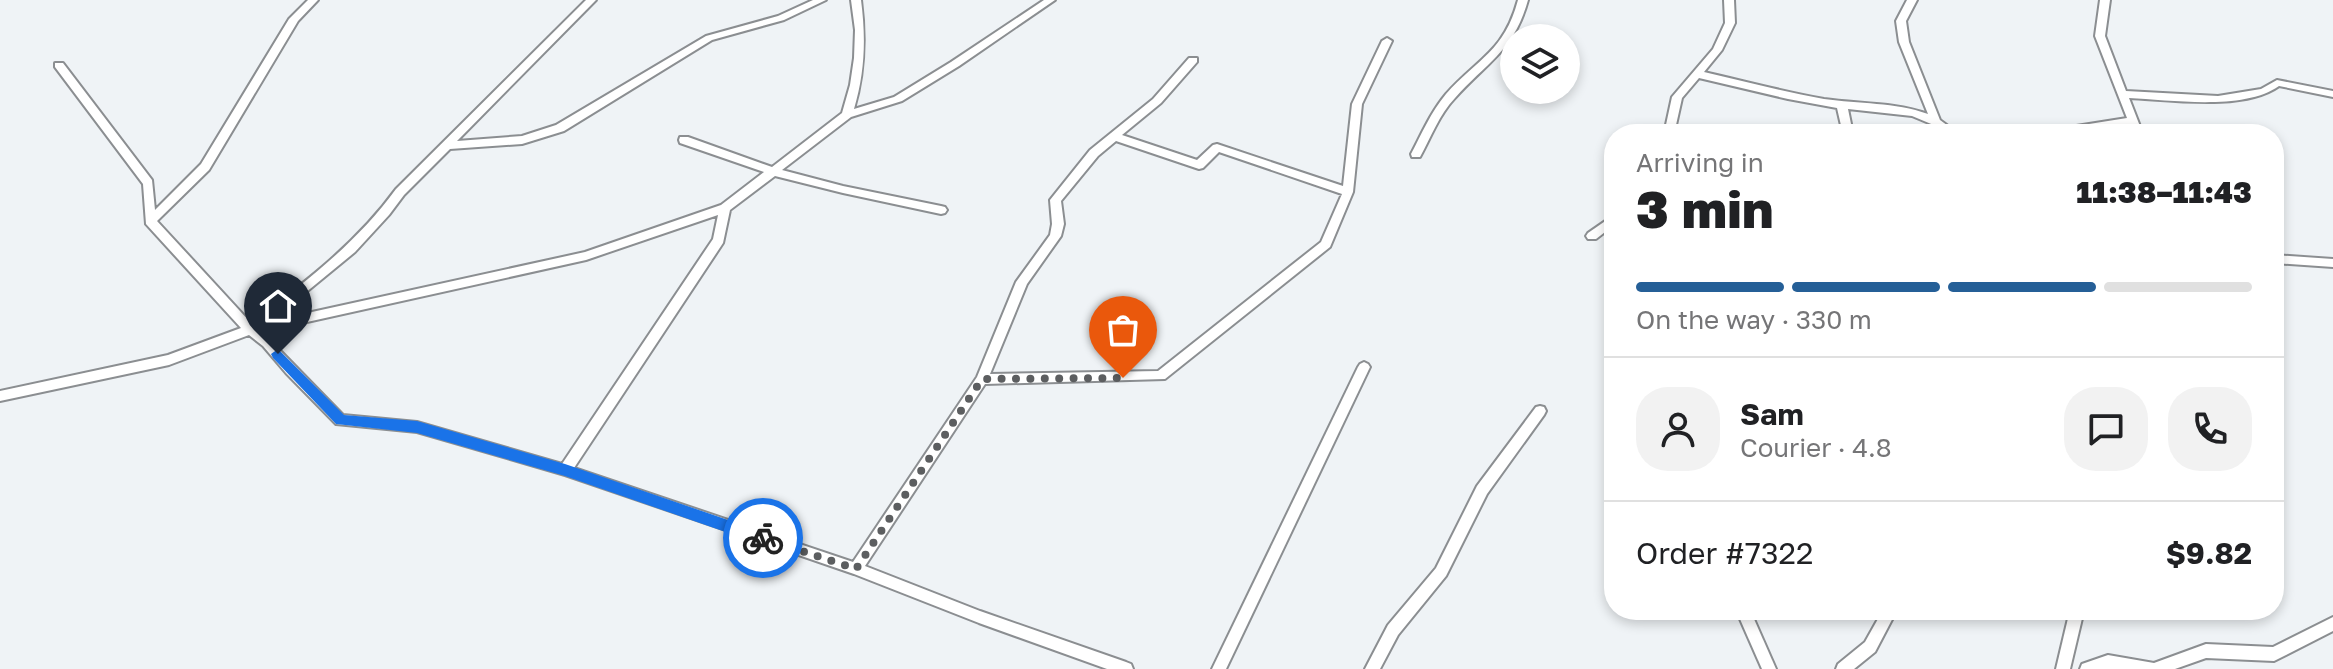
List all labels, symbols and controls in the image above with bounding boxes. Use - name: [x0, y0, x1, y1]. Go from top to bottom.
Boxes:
- map controls: [1500, 24, 1580, 104]
- button: layers: [1500, 24, 1580, 104]
- text: Arriving in: [1636, 147, 1764, 178]
- text: 11:38–11:43: [2076, 174, 2252, 210]
- text: 3 min: [1636, 177, 1773, 239]
- pin: [244, 272, 312, 354]
- icon: home: [256, 284, 300, 328]
- pin: [1089, 296, 1157, 378]
- text: On the way · 330 m: [1636, 304, 1872, 335]
- icon: bag: [1101, 308, 1145, 352]
- button: person: [1636, 387, 1720, 471]
- button: chat: [2064, 387, 2148, 471]
- button: phone: [2168, 387, 2252, 471]
- text: Sam: [1740, 396, 1804, 432]
- text: Courier · 4.8: [1740, 432, 1892, 463]
- courier: [723, 498, 803, 578]
- icon: bike: [741, 516, 785, 560]
- text: Order #7322: [1636, 535, 1813, 571]
- text: $9.82: [2166, 535, 2252, 571]

